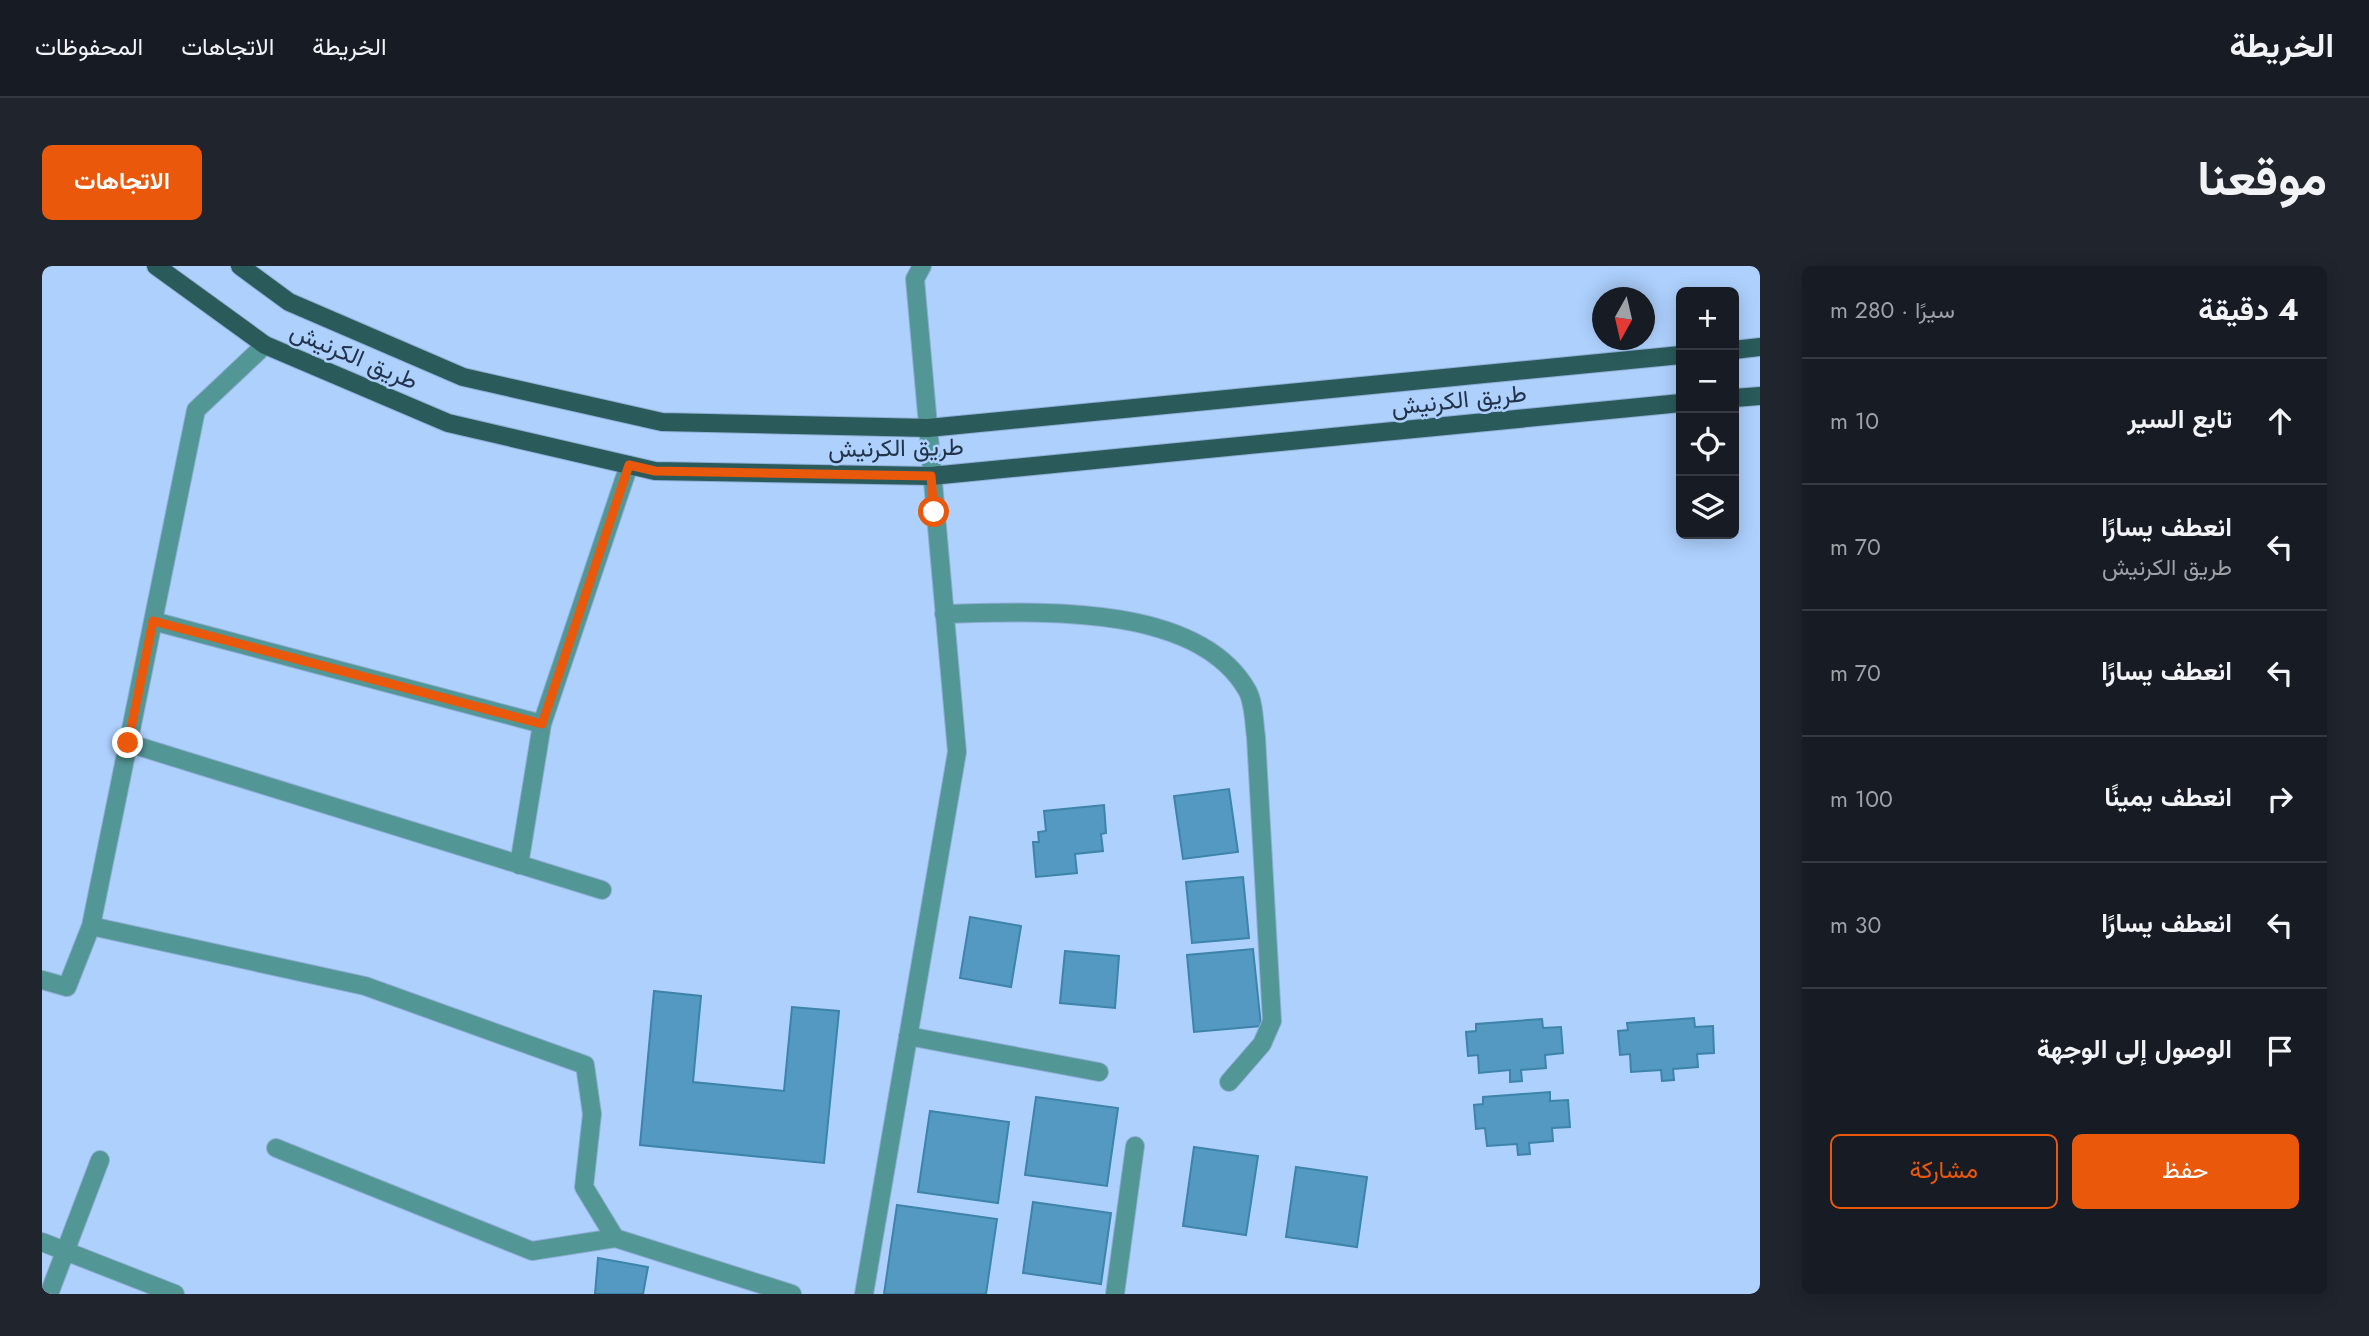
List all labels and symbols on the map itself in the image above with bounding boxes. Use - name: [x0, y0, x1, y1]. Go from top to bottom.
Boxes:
- north arrow: [1592, 287, 1655, 350]
- street label: طريق الكرنيش: [285, 313, 423, 398]
- street label: طريق الكرنيش: [1390, 375, 1528, 424]
- street label: طريق الكرنيش: [828, 429, 964, 466]
- route start: [918, 496, 949, 527]
- route end: [112, 727, 143, 758]

